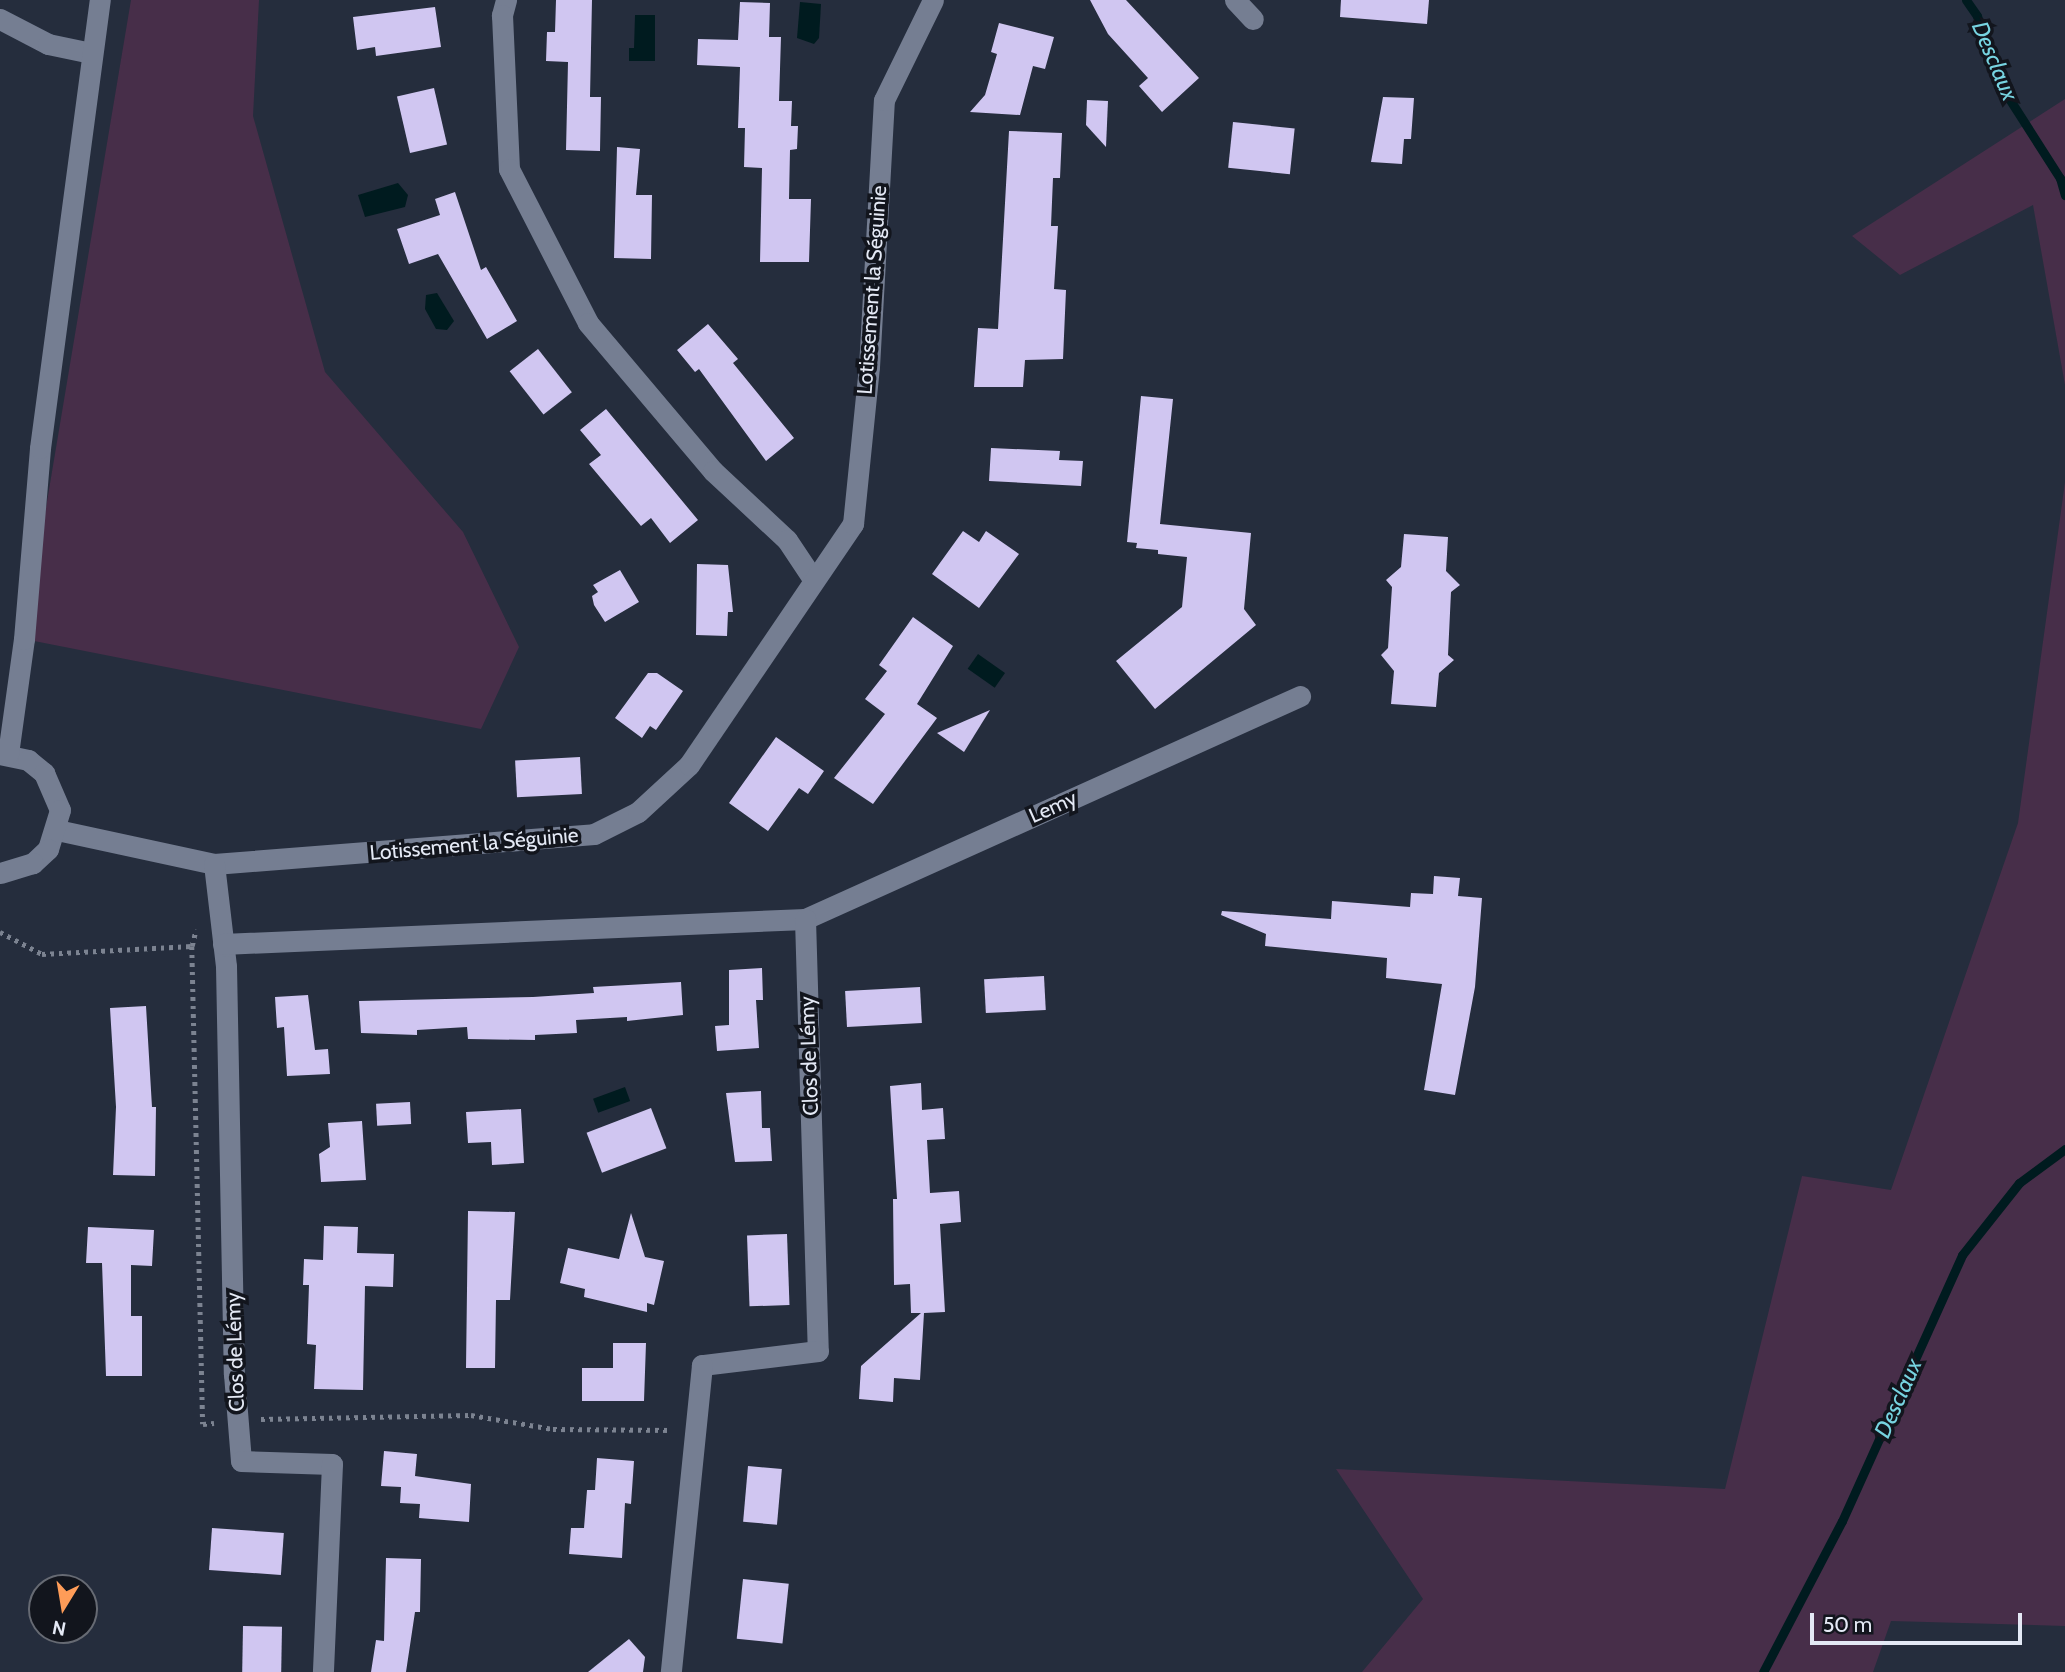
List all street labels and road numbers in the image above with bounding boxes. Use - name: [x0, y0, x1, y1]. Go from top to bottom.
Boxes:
- street label: Lotissement la Séguinie: [852, 185, 892, 395]
- street label: Lemy: [1025, 785, 1081, 829]
- street label: Lotissement la Séguinie: [369, 822, 579, 866]
- street label: Clos de Lémy: [794, 996, 824, 1116]
- street label: Clos de Lémy: [220, 1292, 250, 1412]

